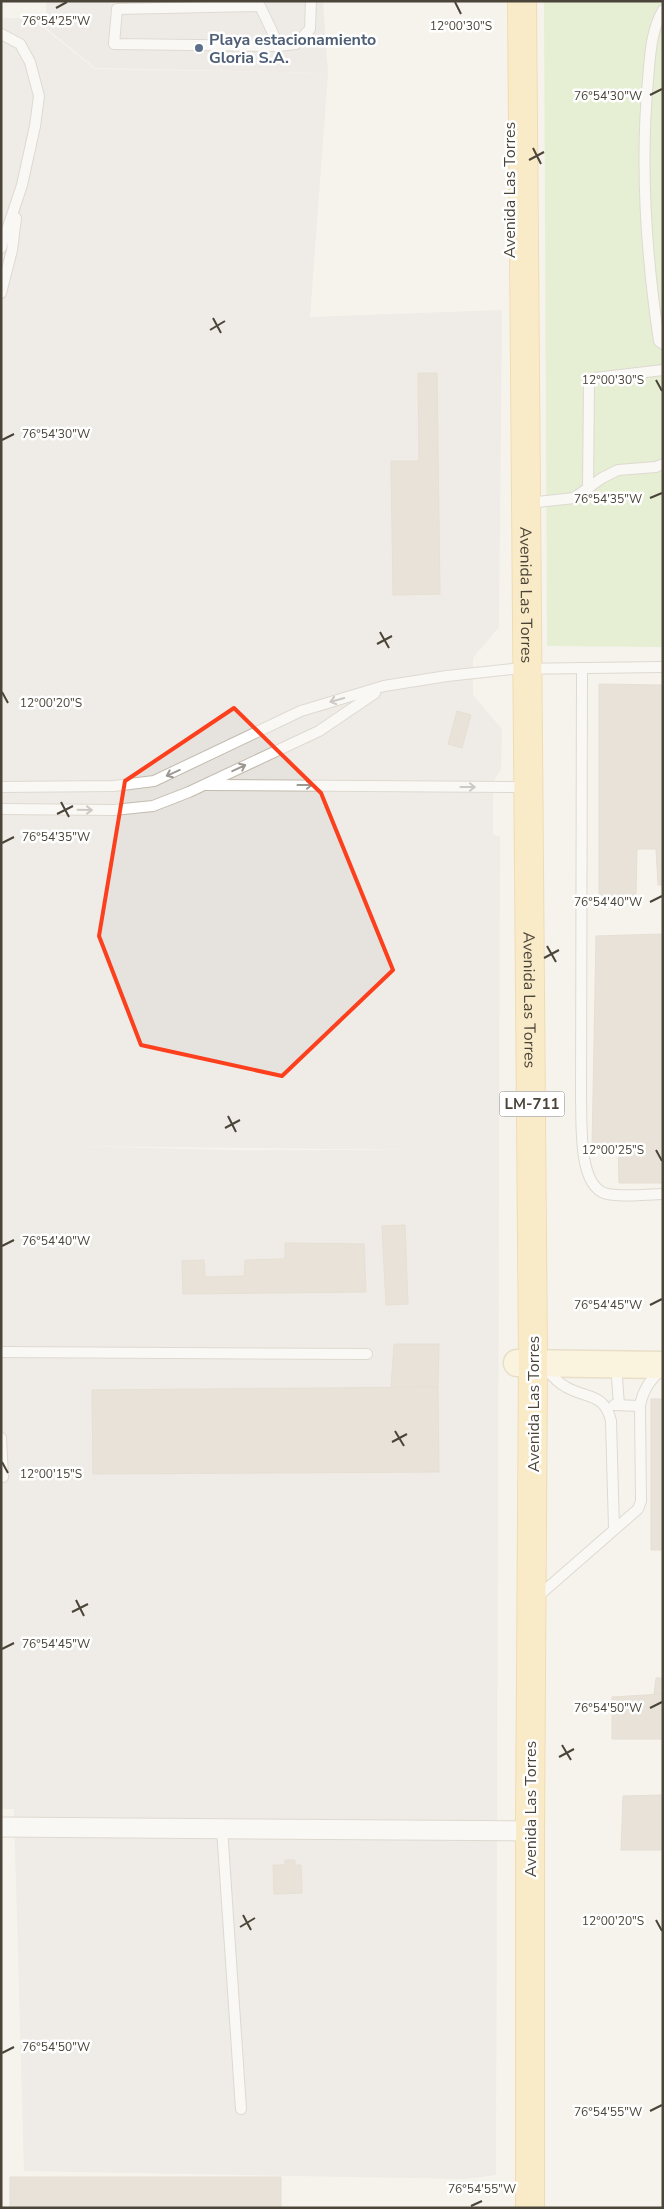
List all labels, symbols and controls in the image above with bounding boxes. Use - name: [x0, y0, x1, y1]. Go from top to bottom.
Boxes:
- text: 76°54'25"W: [22, 13, 90, 29]
- text: 12°00'30"S: [430, 18, 492, 34]
- place label: Playa estacionamiento Gloria S.A.: [209, 29, 376, 69]
- marker: Playa estacionamiento Gloria S.A.: [193, 42, 205, 54]
- text: 76°54'30"W: [574, 88, 642, 104]
- street label: Avenida Las Torres: [499, 122, 521, 258]
- text: 12°00'30"S: [582, 372, 644, 388]
- text: 76°54'30"W: [22, 426, 90, 442]
- text: 76°54'35"W: [574, 491, 642, 507]
- street label: Avenida Las Torres: [514, 527, 537, 663]
- text: 12°00'20"S: [20, 695, 82, 711]
- one-way arrow: [330, 696, 346, 705]
- one-way arrow: [231, 763, 246, 772]
- one-way arrow: [166, 768, 181, 778]
- one-way arrow: [297, 781, 313, 790]
- one-way arrow: [459, 782, 475, 791]
- one-way arrow: [76, 805, 93, 815]
- text: 76°54'35"W: [22, 829, 90, 845]
- text: 76°54'40"W: [574, 894, 642, 910]
- street label: Avenida Las Torres: [518, 932, 541, 1068]
- road number: LM-711: [500, 1092, 564, 1116]
- text: 12°00'25"S: [582, 1142, 644, 1158]
- text: 76°54'40"W: [22, 1233, 90, 1249]
- text: 76°54'45"W: [574, 1297, 642, 1313]
- street label: Avenida Las Torres: [523, 1336, 545, 1472]
- text: 12°00'15"S: [20, 1466, 82, 1482]
- text: 76°54'45"W: [22, 1636, 90, 1652]
- text: 76°54'50"W: [574, 1700, 642, 1716]
- street label: Avenida Las Torres: [520, 1741, 542, 1877]
- text: 12°00'20"S: [582, 1913, 644, 1929]
- text: 76°54'50"W: [22, 2039, 90, 2055]
- text: 76°54'55"W: [574, 2104, 642, 2120]
- text: 76°54'55"W: [448, 2181, 516, 2197]

